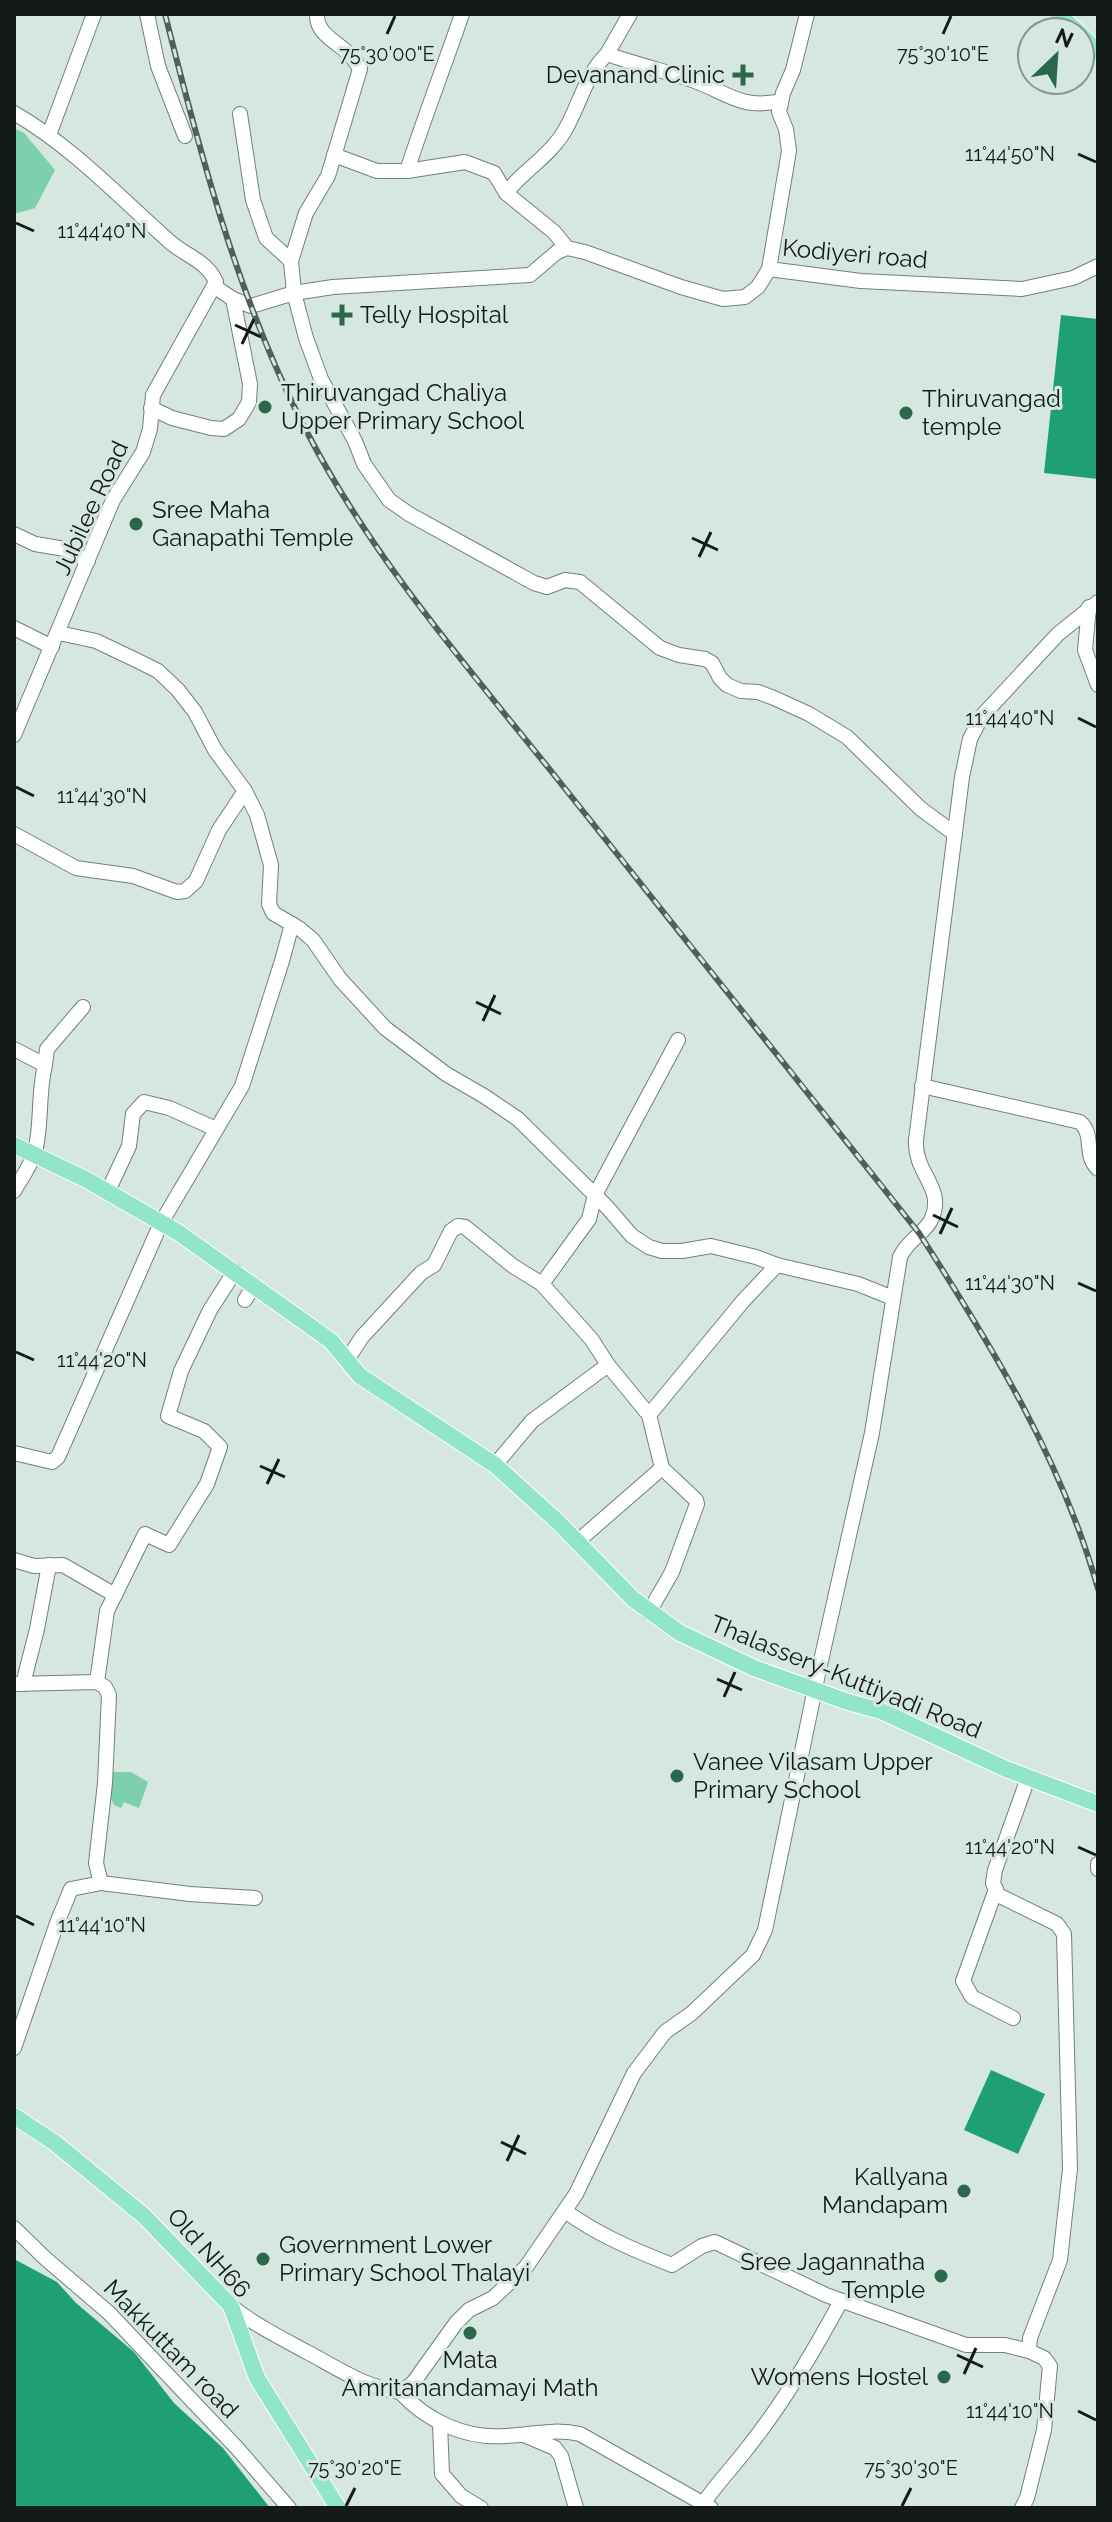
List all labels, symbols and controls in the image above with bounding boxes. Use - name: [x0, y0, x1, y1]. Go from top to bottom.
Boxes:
- north arrow: [1016, 16, 1096, 96]
- text: N: [1051, 23, 1078, 53]
- text: 75°30'00"E: [339, 42, 435, 66]
- text: 75°30'10"E: [897, 42, 989, 66]
- place label: Devanand Clinic: [546, 60, 725, 89]
- marker: Devanand Clinic: [732, 64, 754, 86]
- text: 11°44'50"N: [965, 142, 1055, 166]
- text: 11°44'40"N: [58, 219, 146, 243]
- street label: Kodiyeri road: [781, 233, 929, 274]
- place label: Telly Hospital: [360, 300, 509, 329]
- marker: Telly Hospital: [331, 304, 353, 326]
- place label: Thiruvangad Chaliya Upper Primary School: [281, 378, 525, 435]
- place label: Thiruvangad temple: [922, 384, 1061, 441]
- marker: Thiruvangad Chaliya Upper Primary School: [256, 398, 274, 416]
- marker: Thiruvangad temple: [897, 404, 915, 422]
- street label: Jubilee Road: [47, 436, 134, 579]
- place label: Sree Maha Ganapathi Temple: [152, 495, 353, 552]
- marker: Sree Maha Ganapathi Temple: [127, 515, 145, 533]
- text: 11°44'40"N: [966, 706, 1054, 730]
- text: 11°44'30"N: [57, 784, 147, 808]
- text: 11°44'30"N: [965, 1271, 1055, 1295]
- text: 11°44'20"N: [57, 1348, 147, 1372]
- street label: Thalassery-Kuttiyadi Road: [706, 1609, 986, 1744]
- place label: Vanee Vilasam Upper Primary School: [693, 1747, 933, 1804]
- marker: Vanee Vilasam Upper Primary School: [668, 1767, 686, 1785]
- text: 11°44'20"N: [965, 1835, 1055, 1859]
- text: 11°44'10"N: [58, 1913, 146, 1937]
- place label: Kallyana Mandapam: [822, 2162, 948, 2219]
- marker: Kallyana Mandapam: [955, 2182, 973, 2200]
- street label: Old NH66: [162, 2202, 257, 2304]
- place label: Government Lower Primary School Thalayi: [279, 2230, 530, 2287]
- place label: Sree Jagannatha Temple: [740, 2247, 925, 2304]
- marker: Government Lower Primary School Thalayi: [254, 2250, 272, 2268]
- marker: Sree Jagannatha Temple: [932, 2267, 950, 2285]
- street label: Makkuttam road: [98, 2273, 245, 2424]
- marker: Mata Amritanandamayi Math: [461, 2324, 479, 2342]
- place label: Mata Amritanandamayi Math: [341, 2345, 599, 2402]
- place label: Womens Hostel: [751, 2362, 928, 2391]
- marker: Womens Hostel: [935, 2368, 953, 2386]
- text: 11°44'10"N: [966, 2399, 1054, 2423]
- text: 75°30'20"E: [308, 2456, 402, 2480]
- text: 75°30'30"E: [864, 2456, 958, 2480]

